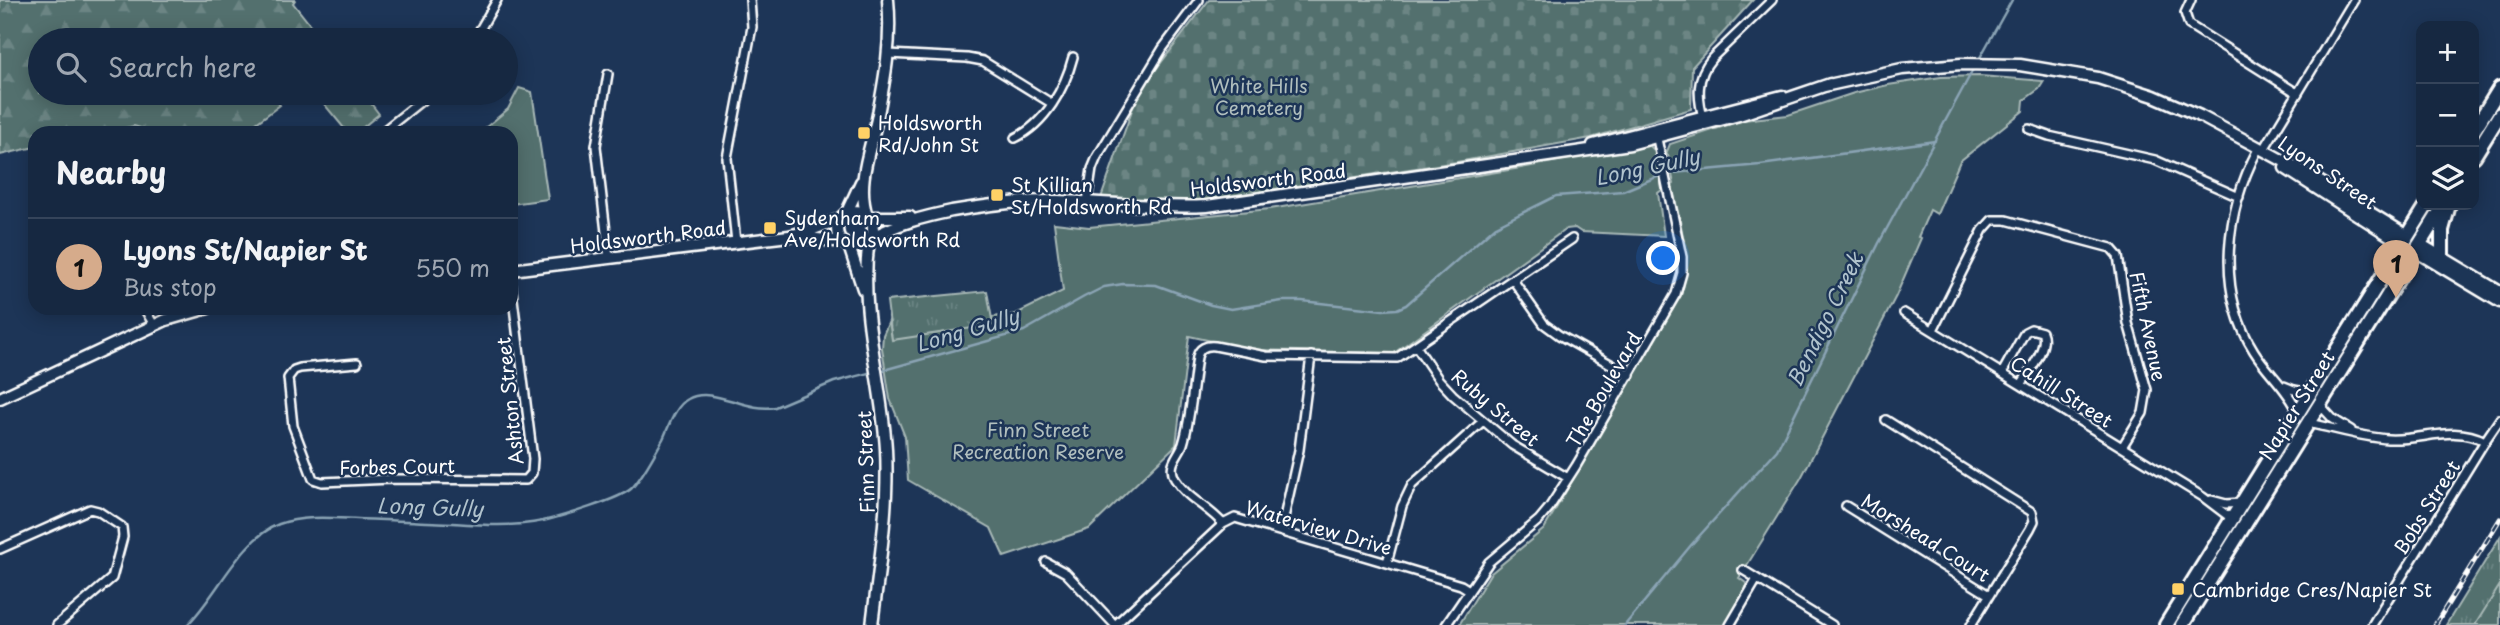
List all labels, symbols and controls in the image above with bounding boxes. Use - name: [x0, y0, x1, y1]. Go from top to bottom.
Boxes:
- map controls: [2416, 21, 2479, 210]
- button: +: [2416, 21, 2479, 84]
- search box: [28, 28, 518, 105]
- text: Search here: [108, 47, 257, 86]
- icon: search: [52, 48, 90, 86]
- park label: White Hills Cemetery: [1210, 71, 1308, 121]
- button: −: [2416, 84, 2479, 147]
- place label: Holdsworth Rd/John St: [878, 108, 983, 158]
- marker: Holdsworth Rd/John St: [856, 125, 872, 141]
- street label: Lyons Street: [2273, 129, 2383, 216]
- water label: Long Gully: [1592, 139, 1704, 193]
- button: layers: [2416, 147, 2479, 210]
- text: Nearby: [56, 149, 166, 194]
- street label: Holdsworth Road: [1189, 156, 1347, 202]
- place label: St Killian St/Holdsworth Rd: [1011, 170, 1173, 220]
- marker: St Killian St/Holdsworth Rd: [989, 187, 1005, 203]
- place label: Sydenham Ave/Holdsworth Rd: [784, 203, 960, 253]
- street label: Holdsworth Road: [569, 213, 727, 259]
- marker: Sydenham Ave/Holdsworth Rd: [762, 220, 778, 236]
- text: Lyons St/Napier St: [123, 230, 368, 269]
- pin: 1: [2373, 240, 2419, 298]
- your location: [1646, 241, 1680, 275]
- water label: Bendigo Creek: [1778, 245, 1871, 392]
- text: 1: [74, 250, 85, 285]
- text: 550 m: [415, 250, 490, 285]
- text: Bus stop: [123, 269, 217, 304]
- street label: Fifth Avenue: [2124, 269, 2174, 383]
- water label: Long Gully: [911, 298, 1024, 359]
- street label: The Boulevard: [1559, 326, 1648, 452]
- street label: Ashton Street: [488, 336, 530, 466]
- street label: Napier Street: [2251, 345, 2341, 465]
- street label: Cahill Street: [2005, 348, 2119, 434]
- street label: Ruby Street: [1446, 362, 1546, 452]
- street label: Finn Street: [849, 410, 881, 514]
- park label: Finn Street Recreation Reserve: [952, 415, 1124, 465]
- street label: Forbes Court: [339, 451, 455, 481]
- street label: Bobs Street: [2386, 454, 2466, 560]
- street label: Morshead Court: [1856, 486, 1996, 588]
- water label: Long Gully: [376, 488, 486, 524]
- street label: Waterview Drive: [1242, 493, 1396, 561]
- place label: Cambridge Cres/Napier St: [2192, 575, 2432, 603]
- marker: Cambridge Cres/Napier St: [2170, 581, 2186, 597]

